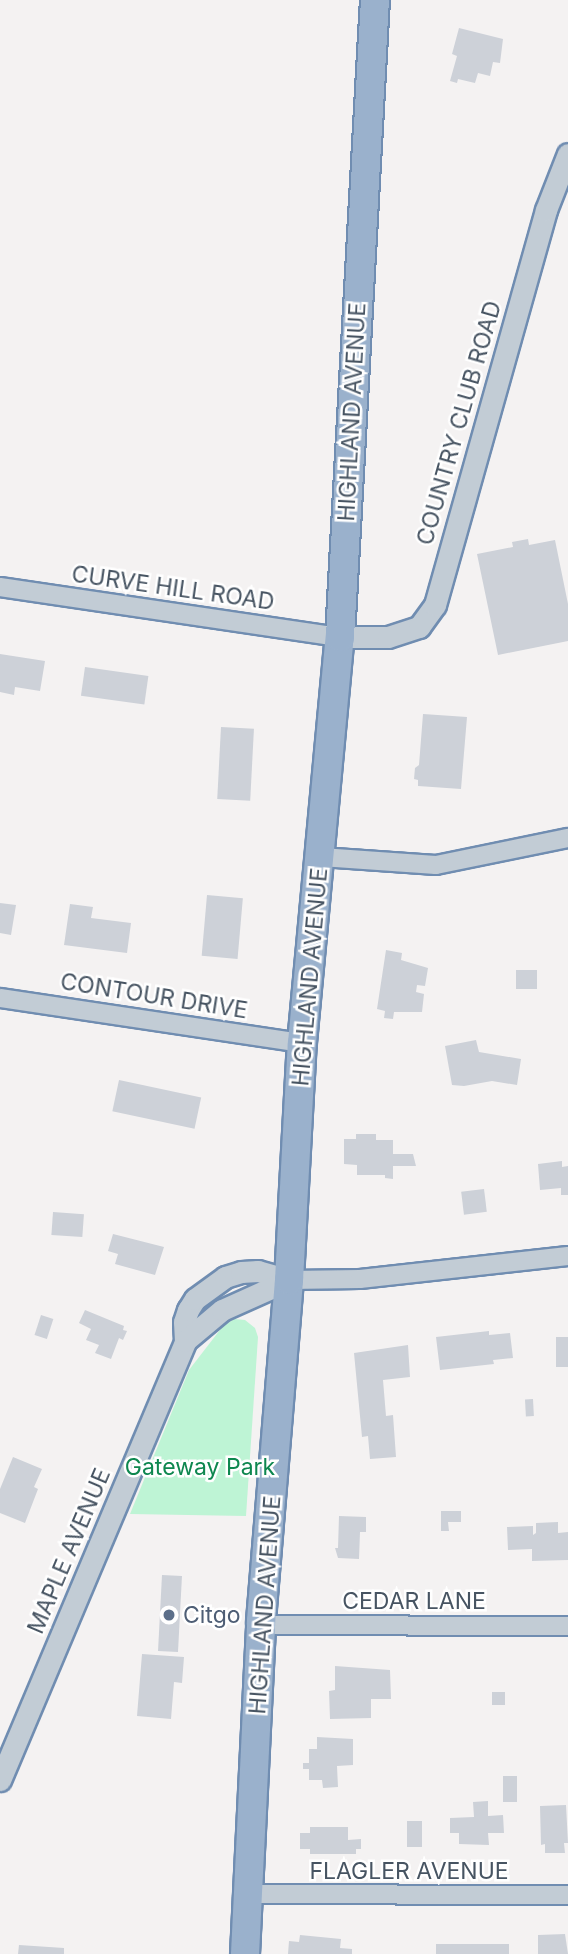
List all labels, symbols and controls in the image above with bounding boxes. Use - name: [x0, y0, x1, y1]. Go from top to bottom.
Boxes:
- street label: COUNTRY CLUB ROAD: [411, 298, 507, 548]
- street label: HIGHLAND AVENUE: [332, 302, 372, 522]
- street label: CURVE HILL ROAD: [70, 560, 276, 616]
- street label: HIGHLAND AVENUE: [287, 867, 333, 1087]
- street label: CONTOUR DRIVE: [58, 968, 250, 1024]
- park label: Gateway Park: [125, 1453, 275, 1481]
- street label: MAPLE AVENUE: [22, 1464, 116, 1638]
- street label: HIGHLAND AVENUE: [244, 1495, 286, 1715]
- street label: CEDAR LANE: [342, 1587, 486, 1615]
- place label: Citgo: [183, 1601, 241, 1629]
- marker: Citgo: [161, 1607, 177, 1623]
- street label: FLAGLER AVENUE: [309, 1857, 509, 1885]

